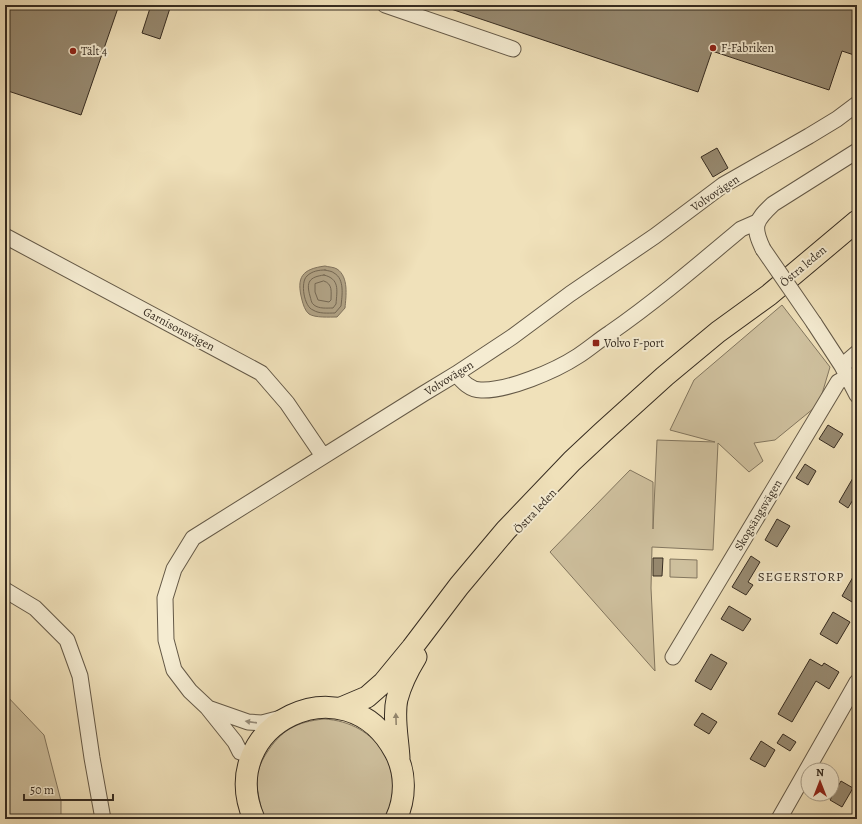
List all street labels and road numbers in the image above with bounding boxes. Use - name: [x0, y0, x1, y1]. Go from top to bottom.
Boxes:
- street label: Volvovägen: [687, 171, 743, 216]
- street label: Östra leden: [776, 242, 830, 290]
- street label: Garnisonsvägen: [140, 303, 218, 355]
- street label: Volvovägen: [421, 356, 477, 400]
- street label: Skogsängsvägen: [730, 476, 786, 554]
- street label: Östra leden: [510, 485, 560, 537]

